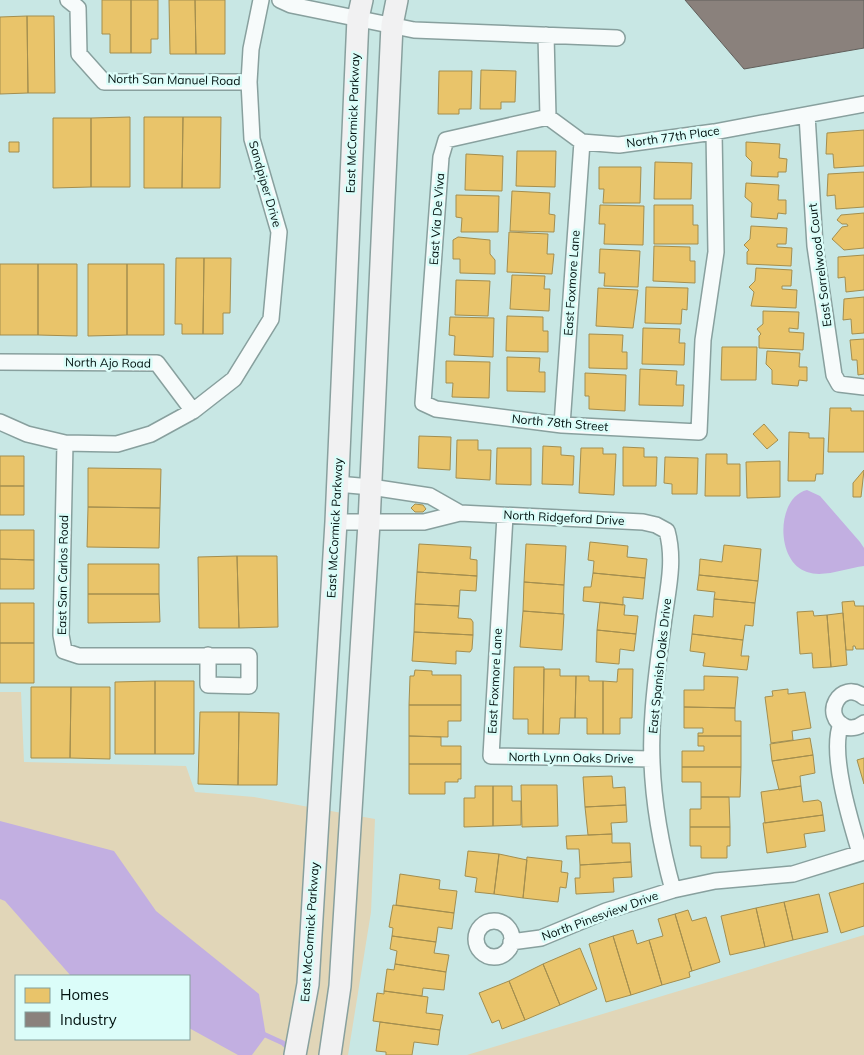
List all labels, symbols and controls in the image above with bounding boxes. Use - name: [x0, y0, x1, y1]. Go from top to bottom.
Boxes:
- street label: East McCormick Parkway: [343, 52, 362, 193]
- street label: North San Manuel Road: [107, 71, 241, 88]
- street label: North 77th Place: [625, 123, 720, 150]
- street label: Sandpiper Drive: [246, 139, 285, 229]
- street label: East Via De Viva: [426, 172, 447, 266]
- street label: East Sorrelwood Court: [804, 202, 835, 328]
- street label: East Foxmore Lane: [560, 230, 583, 336]
- street label: North Ajo Road: [65, 354, 151, 371]
- street label: North 78th Street: [511, 411, 609, 434]
- street label: East McCormick Parkway: [323, 457, 346, 598]
- street label: North Ridgeford Drive: [503, 507, 625, 528]
- street label: East San Carlos Road: [54, 515, 71, 635]
- street label: East Spanish Oaks Drive: [645, 598, 674, 734]
- street label: East Foxmore Lane: [484, 628, 505, 734]
- street label: North Lynn Oaks Drive: [508, 749, 634, 766]
- street label: East McCormick Parkway: [297, 861, 322, 1002]
- street label: North Pinesview Drive: [539, 887, 660, 944]
- legend: [15, 975, 190, 1040]
- text: Homes: [60, 985, 109, 1004]
- text: Industry: [60, 1010, 117, 1029]

